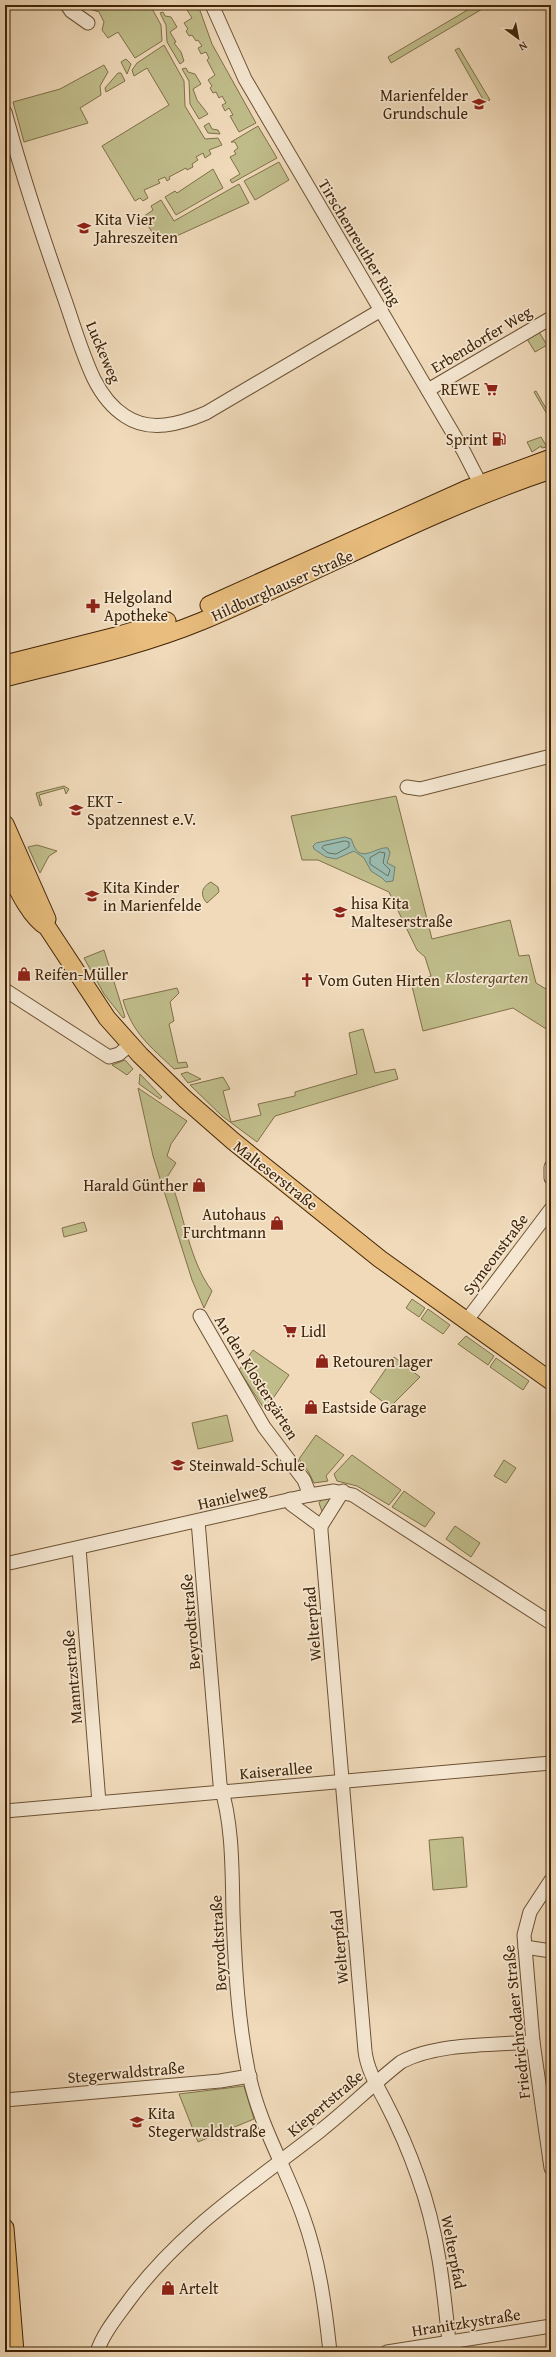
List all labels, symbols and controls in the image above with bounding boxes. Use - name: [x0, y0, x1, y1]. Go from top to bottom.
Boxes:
- north arrow: [498, 18, 538, 58]
- text: N: [515, 38, 531, 56]
- place label: Marienfelder Grundschule: [380, 83, 468, 125]
- school or university icon: Marienfelder Grundschule: [471, 96, 487, 112]
- street label: Tirschenreuther Ring: [313, 174, 407, 310]
- place label: Kita Vier Jahreszeiten: [93, 207, 178, 249]
- school or university icon: Kita Vier Jahreszeiten: [76, 220, 92, 236]
- street label: Erbendorfer Weg: [426, 299, 536, 379]
- street label: Luckeweg: [80, 317, 128, 387]
- place label: REWE: [441, 377, 480, 401]
- supermarket icon: REWE: [483, 381, 499, 397]
- place label: Sprint: [446, 427, 488, 451]
- fuel station icon: Sprint: [491, 431, 507, 447]
- street label: Hildburghauser Straße: [207, 543, 357, 627]
- place label: Helgoland Apotheke: [104, 585, 173, 627]
- pharmacy icon: Helgoland Apotheke: [85, 598, 101, 614]
- place label: EKT - Spatzennest e.V.: [87, 789, 196, 831]
- school or university icon: EKT - Spatzennest e.V.: [68, 802, 84, 818]
- place label: Kita Kinder in Marienfelde: [103, 875, 201, 917]
- school or university icon: Kita Kinder in Marienfelde: [84, 888, 100, 904]
- place label: hisa Kita Malteserstraße: [351, 891, 453, 933]
- school or university icon: hisa Kita Malteserstraße: [332, 904, 348, 920]
- place label: Reifen-Müller: [35, 962, 129, 986]
- park label: Klostergarten: [445, 965, 528, 989]
- shop icon: Reifen-Müller: [16, 966, 32, 982]
- place label: Vom Guten Hirten: [318, 968, 440, 992]
- church icon: Vom Guten Hirten: [299, 972, 315, 988]
- street label: Malteserstraße: [229, 1134, 323, 1216]
- place label: Harald Günther: [83, 1173, 188, 1197]
- shop icon: Harald Günther: [191, 1177, 207, 1193]
- place label: Autohaus Furchtmann: [183, 1202, 266, 1244]
- street label: Symeonstraße: [456, 1208, 534, 1300]
- shop icon: Autohaus Furchtmann: [269, 1215, 285, 1231]
- street label: An den Klostergärten: [209, 1310, 305, 1444]
- place label: Lidl: [301, 1319, 327, 1343]
- supermarket icon: Lidl: [282, 1323, 298, 1339]
- place label: Retouren lager: [333, 1349, 433, 1373]
- shop icon: Retouren lager: [314, 1353, 330, 1369]
- place label: Eastside Garage: [322, 1395, 427, 1419]
- shop icon: Eastside Garage: [303, 1399, 319, 1415]
- place label: Steinwald-Schule: [189, 1453, 305, 1477]
- school or university icon: Steinwald-Schule: [170, 1457, 186, 1473]
- street label: Hanielweg: [195, 1476, 269, 1516]
- street label: Beyrodtstraße: [174, 1573, 206, 1671]
- street label: Welterpfad: [297, 1585, 327, 1662]
- street label: Manntzstraße: [56, 1629, 88, 1725]
- street label: Kaiserallee: [238, 1755, 314, 1785]
- street label: Beyrodtstraße: [204, 1894, 232, 1992]
- street label: Welterpfad: [324, 1908, 354, 1985]
- street label: Friedrichrodaer Straße: [496, 1944, 536, 2100]
- street label: Stegerwaldstraße: [66, 2055, 186, 2089]
- street label: Kiepertstraße: [282, 2064, 368, 2142]
- place label: Kita Stegerwaldstraße: [148, 2101, 266, 2143]
- school or university icon: Kita Stegerwaldstraße: [129, 2114, 145, 2130]
- street label: Welterpfad: [435, 2213, 473, 2291]
- place label: Artelt: [179, 2276, 219, 2300]
- shop icon: Artelt: [160, 2280, 176, 2296]
- street label: Hranitzkystraße: [410, 2302, 522, 2342]

